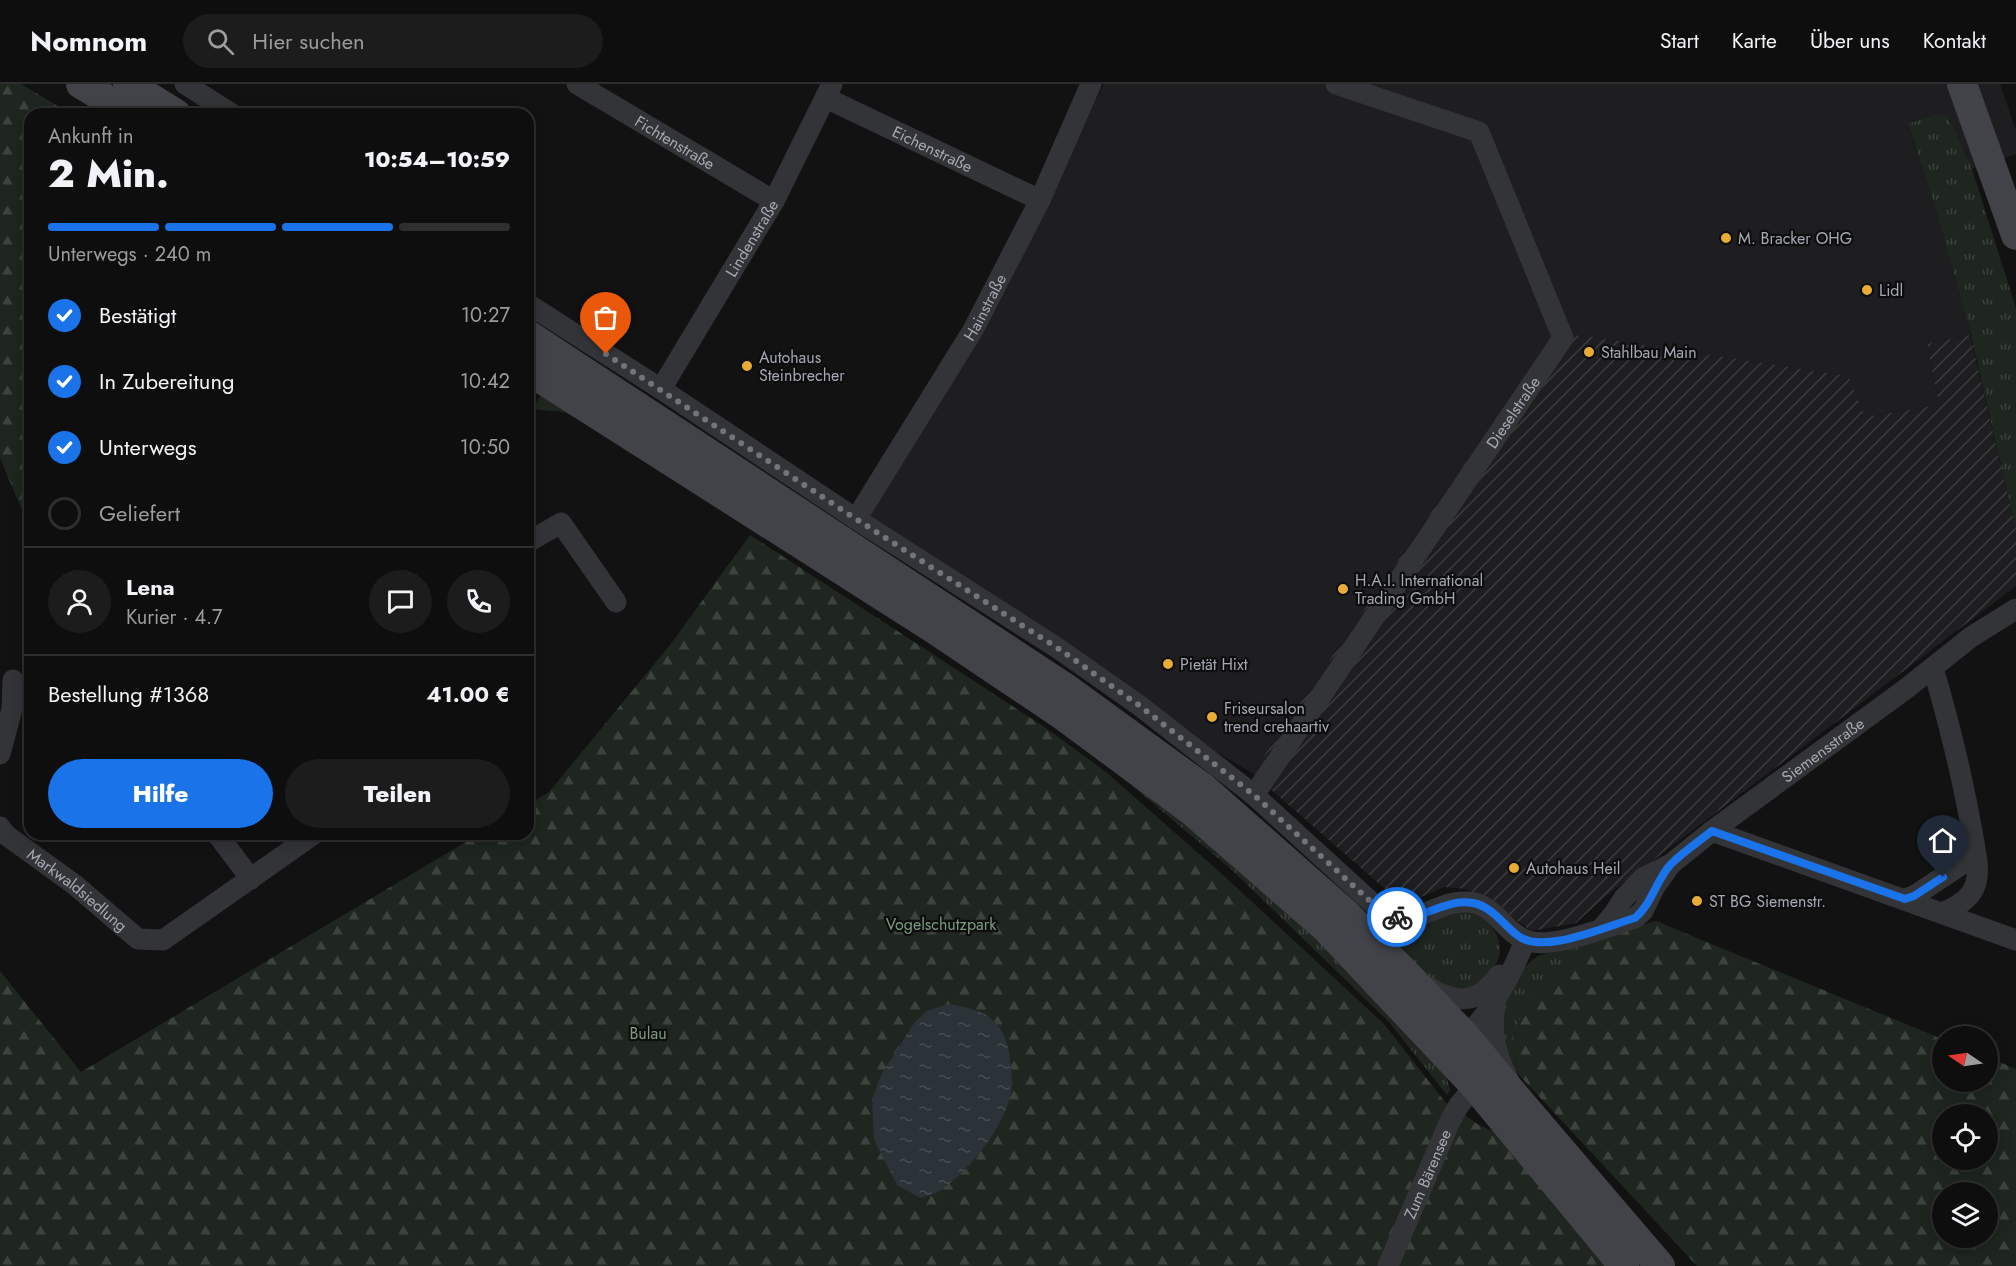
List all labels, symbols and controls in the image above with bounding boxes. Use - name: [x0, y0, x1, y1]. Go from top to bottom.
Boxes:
- search box: [183, 14, 603, 68]
- text: Nomnom: [30, 21, 147, 62]
- icon: search: [204, 25, 237, 58]
- text: Hier suchen: [252, 25, 365, 57]
- text: Start: [1660, 26, 1699, 56]
- text: Karte: [1732, 26, 1777, 56]
- text: Über uns: [1810, 26, 1890, 56]
- text: Kontakt: [1923, 26, 1986, 56]
- street label: Fichtenstraße: [631, 109, 719, 175]
- street label: Eichenstraße: [889, 120, 977, 178]
- text: Ankunft in: [48, 122, 134, 151]
- text: 10:54–10:59: [364, 143, 510, 175]
- text: 2 Min.: [48, 145, 169, 202]
- street label: Lindenstraße: [720, 195, 784, 281]
- place label: M. Bracker OHG: [1738, 227, 1852, 250]
- marker: M. Bracker OHG: [1719, 231, 1733, 245]
- text: Unterwegs · 240 m: [48, 240, 211, 269]
- street label: Hainstraße: [958, 270, 1012, 345]
- place label: Lidl: [1879, 279, 1903, 302]
- marker: Lidl: [1860, 283, 1874, 297]
- pin: [580, 292, 631, 354]
- icon: check: [48, 299, 81, 332]
- text: Bestätigt: [99, 299, 176, 331]
- text: 10:27: [461, 301, 510, 330]
- icon: bag: [589, 301, 622, 334]
- place label: Stahlbau Main: [1601, 341, 1697, 364]
- marker: Stahlbau Main: [1582, 345, 1596, 359]
- place label: Autohaus Steinbrecher: [759, 346, 845, 387]
- marker: Autohaus Steinbrecher: [740, 359, 754, 373]
- icon: check: [48, 365, 81, 398]
- text: In Zubereitung: [99, 365, 234, 397]
- text: 10:42: [460, 367, 510, 396]
- street label: Dieselstraße: [1480, 372, 1545, 453]
- icon: check: [48, 431, 81, 464]
- text: Unterwegs: [99, 431, 197, 463]
- text: 10:50: [460, 433, 510, 462]
- text: Geliefert: [99, 497, 180, 529]
- place label: H.A.I. International Trading GmbH: [1355, 569, 1483, 610]
- button: person: [48, 570, 111, 633]
- button: chat: [369, 570, 432, 633]
- button: phone: [447, 570, 510, 633]
- text: Lena: [126, 571, 175, 603]
- marker: H.A.I. International Trading GmbH: [1336, 582, 1350, 596]
- text: Kurier · 4.7: [126, 603, 223, 632]
- place label: Pietät Hixt: [1180, 653, 1248, 676]
- marker: Pietät Hixt: [1161, 657, 1175, 671]
- text: Bestellung #1368: [48, 678, 209, 710]
- text: 41.00 €: [426, 678, 510, 710]
- place label: Friseursalon trend crehaartiv: [1224, 697, 1330, 738]
- marker: Friseursalon trend crehaartiv: [1205, 710, 1219, 724]
- street label: Siemensstraße: [1777, 712, 1869, 788]
- button: Hilfe: [48, 759, 273, 828]
- button: Teilen: [285, 759, 510, 828]
- pin: [1917, 815, 1968, 877]
- icon: home: [1926, 824, 1959, 857]
- street label: Markwaldsiedlung: [23, 843, 133, 937]
- place label: Autohaus Heil: [1526, 857, 1620, 880]
- marker: Autohaus Heil: [1507, 861, 1521, 875]
- courier: [1367, 887, 1427, 947]
- place label: ST BG Siemenstr.: [1709, 890, 1826, 913]
- marker: ST BG Siemenstr.: [1690, 894, 1704, 908]
- icon: bike: [1381, 901, 1414, 934]
- park label: Vogelschutzpark: [886, 913, 997, 936]
- park label: Bulau: [629, 1022, 667, 1045]
- north arrow: [1932, 1026, 1998, 1092]
- map controls: [1932, 1026, 1998, 1248]
- button: locate: [1932, 1104, 1998, 1170]
- street label: Zum Bärensee: [1398, 1126, 1457, 1222]
- button: layers: [1932, 1182, 1998, 1248]

